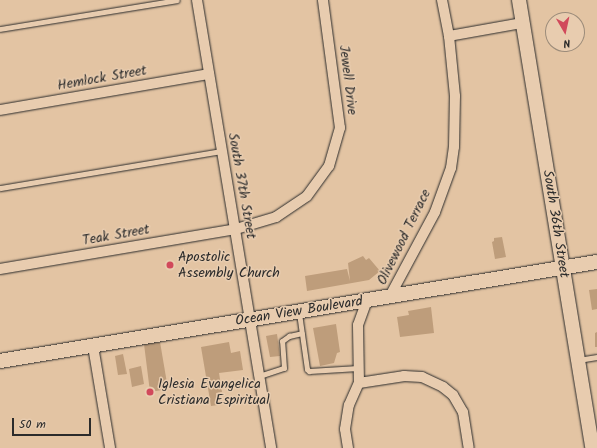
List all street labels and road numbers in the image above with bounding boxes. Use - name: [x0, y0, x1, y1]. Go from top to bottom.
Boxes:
- street label: Jewell Drive: [335, 44, 361, 116]
- street label: Hemlock Street: [56, 62, 148, 94]
- street label: South 37th Street: [224, 132, 260, 240]
- street label: South 36th Street: [539, 169, 573, 279]
- street label: Olivewood Terrace: [374, 186, 434, 288]
- street label: Teak Street: [81, 221, 151, 249]
- street label: Ocean View Boulevard: [234, 293, 364, 329]

